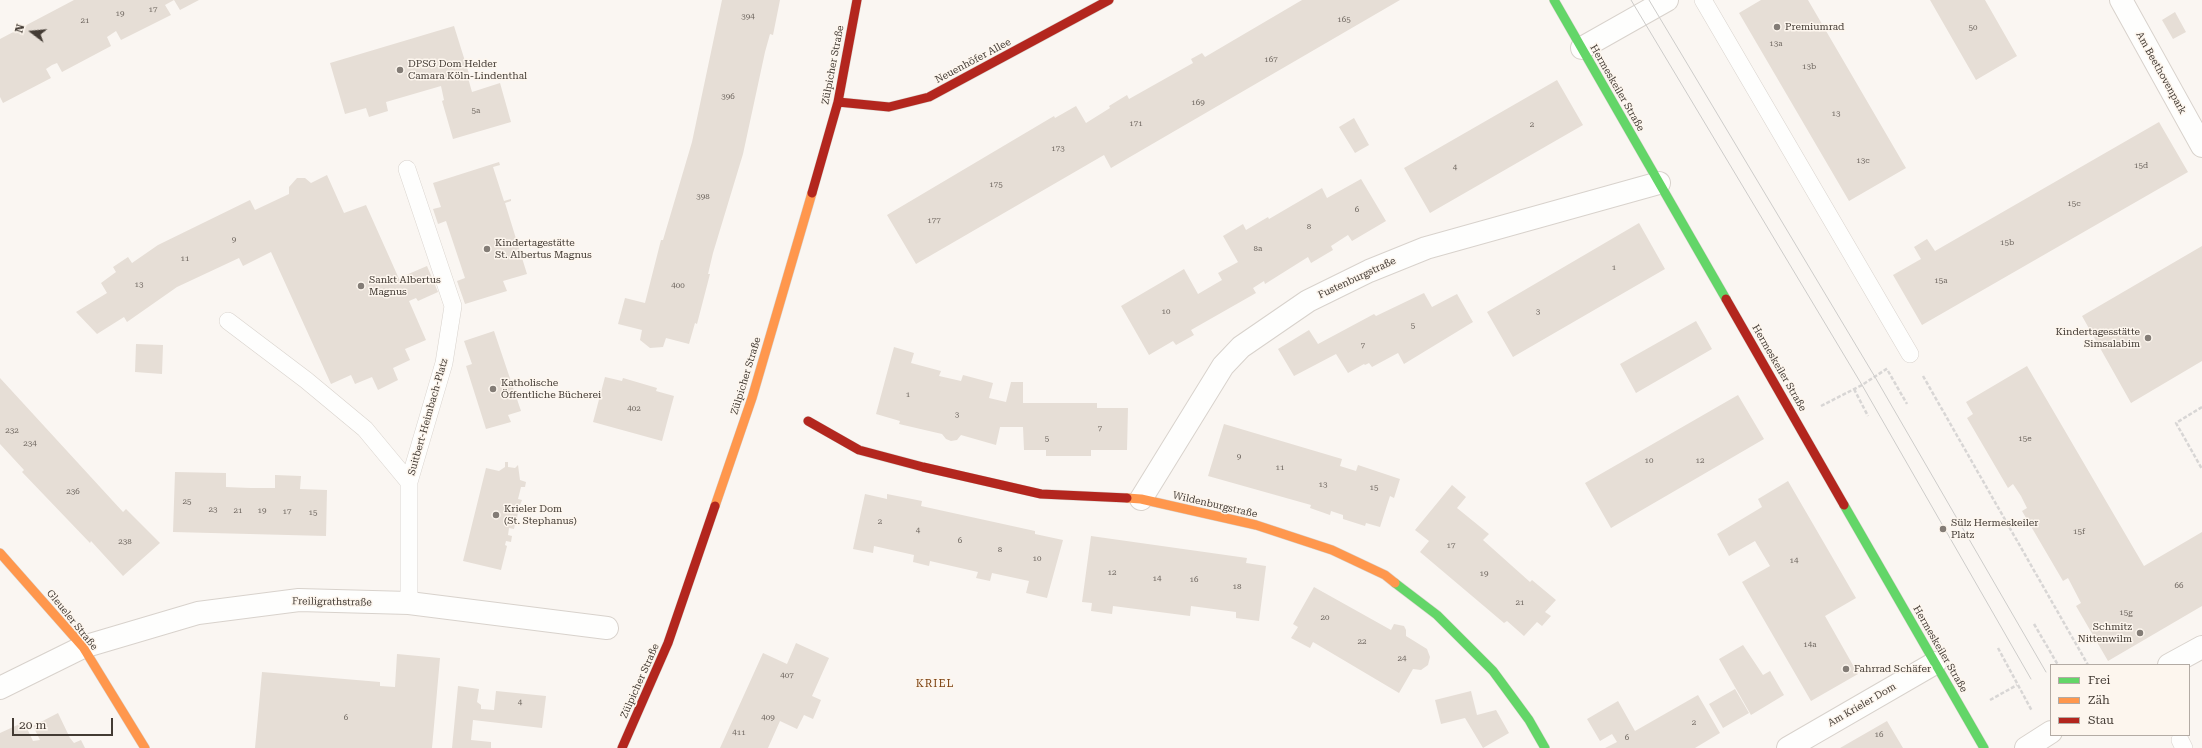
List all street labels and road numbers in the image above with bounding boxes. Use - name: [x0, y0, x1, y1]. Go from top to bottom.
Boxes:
- street label: Zülpicher Straße: [819, 24, 847, 106]
- street label: Am Beethovenpark: [2133, 30, 2189, 116]
- street label: Neuenhöfer Allee: [933, 36, 1013, 86]
- street label: Hermeskeiler Straße: [1587, 42, 1647, 134]
- street label: Fustenburgstraße: [1316, 255, 1398, 301]
- street label: Hermeskeiler Straße: [1749, 322, 1809, 414]
- street label: Zülpicher Straße: [728, 336, 764, 416]
- street label: Suitbert-Heimbach-Platz: [406, 357, 450, 477]
- street label: Wildenburgstraße: [1171, 489, 1259, 521]
- street label: Gleueler Straße: [44, 587, 100, 653]
- street label: Freiligrathstraße: [292, 595, 372, 609]
- street label: Hermeskeiler Straße: [1910, 603, 1970, 695]
- street label: Zülpicher Straße: [618, 642, 662, 720]
- street label: Am Krieler Dom: [1826, 681, 1898, 729]

